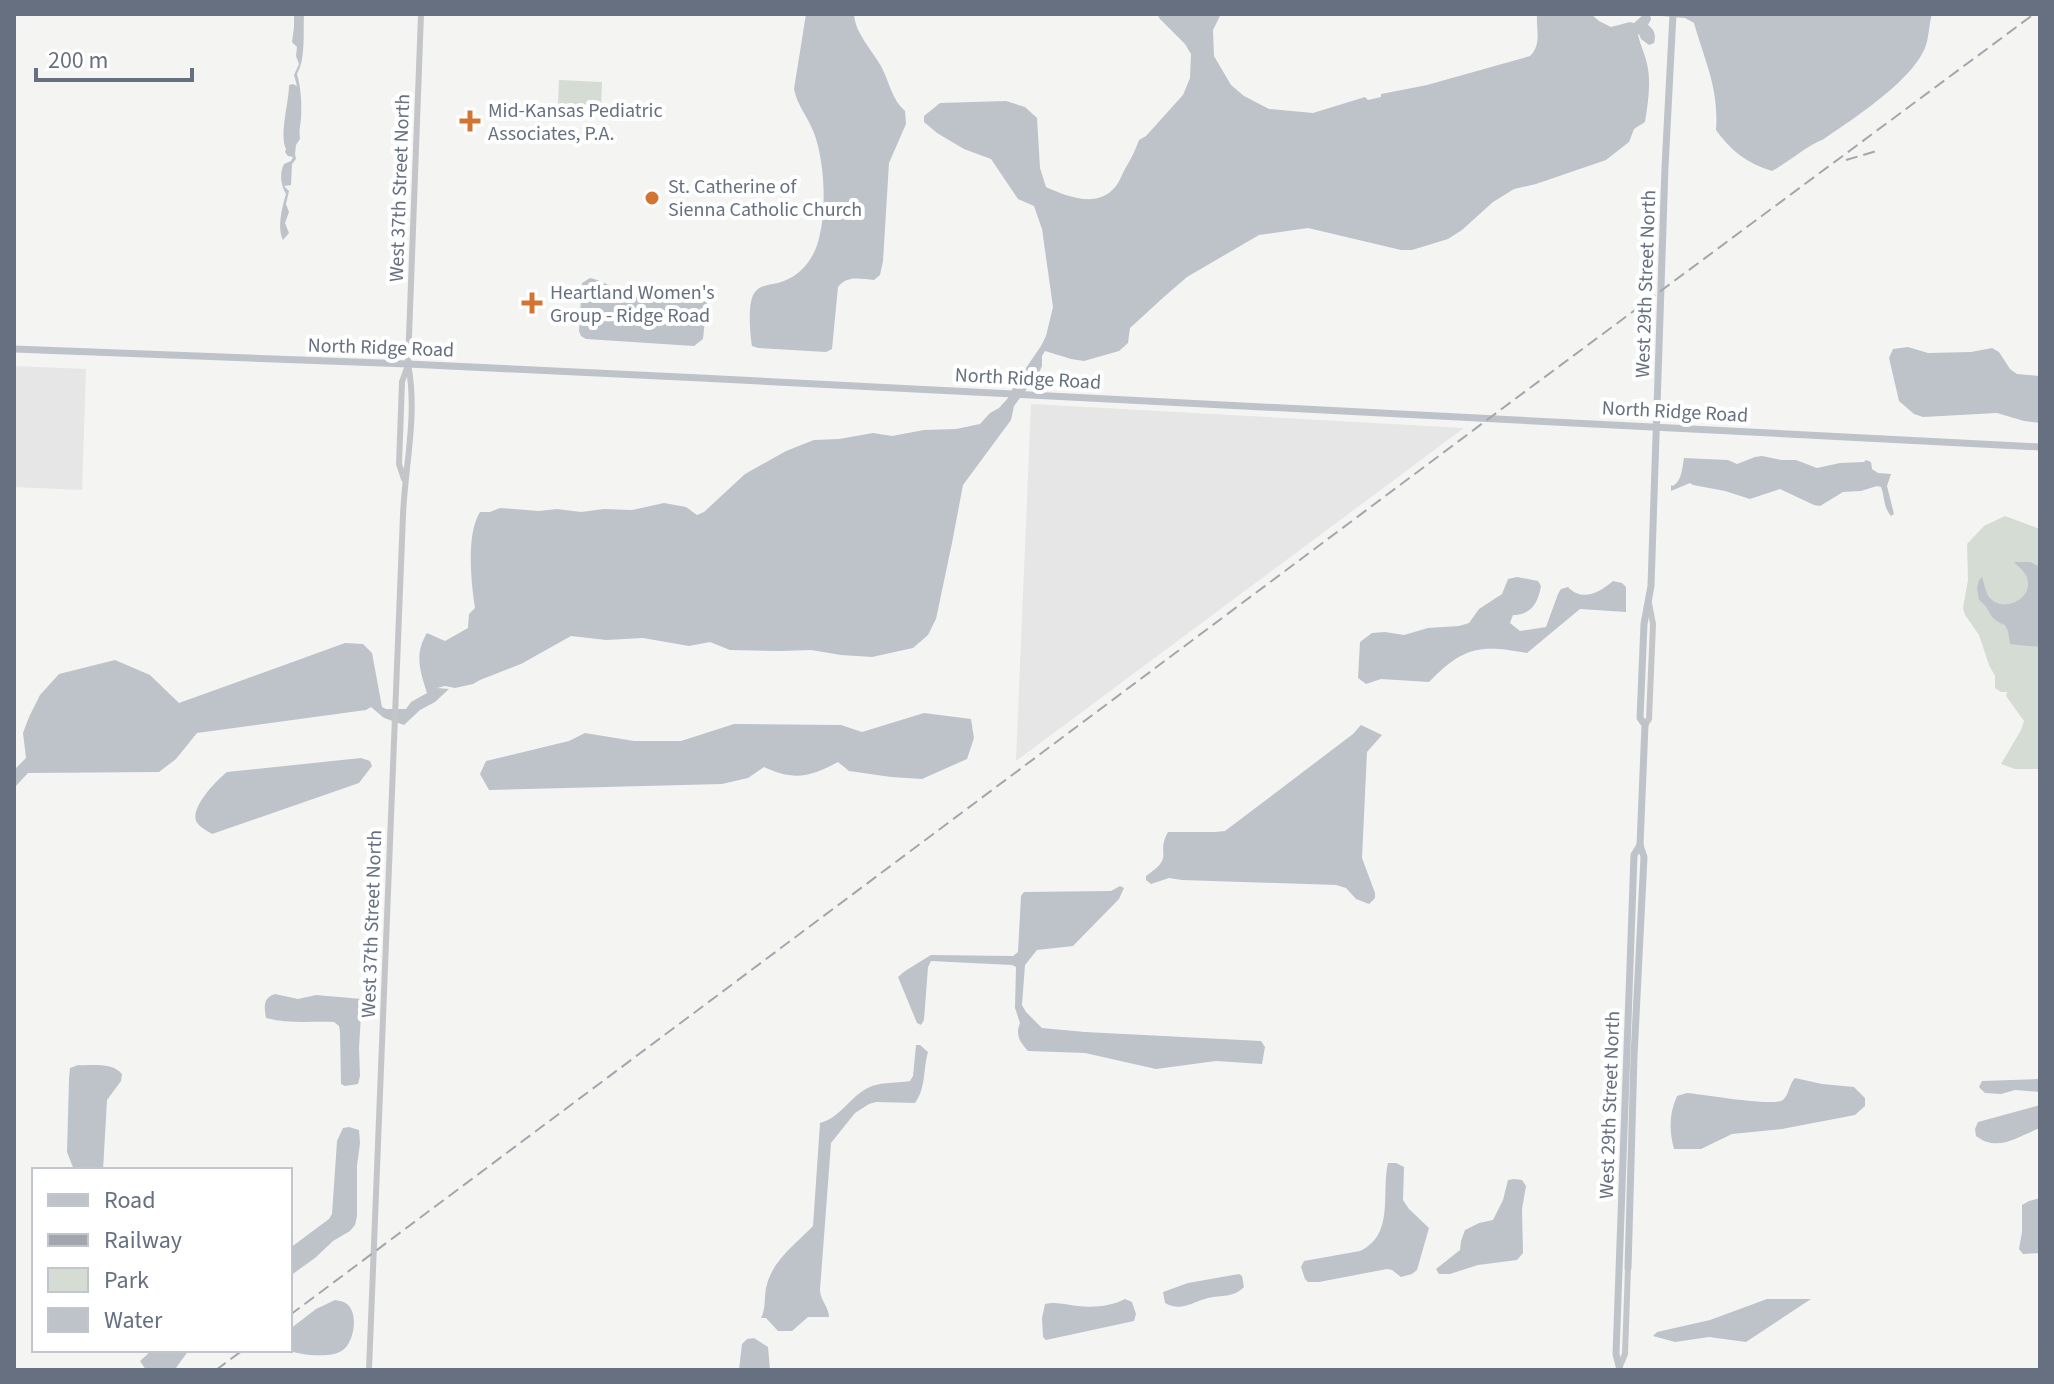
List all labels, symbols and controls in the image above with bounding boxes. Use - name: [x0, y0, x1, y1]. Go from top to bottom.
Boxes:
- scale bar: [36, 32, 192, 82]
- text: 200 m: [48, 43, 108, 78]
- street label: West 37th Street North: [383, 93, 417, 283]
- place label: Mid-Kansas Pediatric Associates, P.A.: [488, 97, 663, 148]
- marker: Mid-Kansas Pediatric Associates, P.A.: [459, 110, 481, 132]
- place label: St. Catherine of Sienna Catholic Church: [668, 173, 862, 224]
- marker: St. Catherine of Sienna Catholic Church: [643, 189, 661, 207]
- street label: West 29th Street North: [1629, 189, 1663, 379]
- place label: Heartland Women's Group - Ridge Road: [550, 279, 715, 330]
- marker: Heartland Women's Group - Ridge Road: [521, 292, 543, 314]
- street label: North Ridge Road: [307, 331, 455, 365]
- street label: North Ridge Road: [954, 361, 1102, 397]
- street label: North Ridge Road: [1601, 394, 1749, 430]
- street label: West 37th Street North: [355, 829, 389, 1019]
- street label: West 29th Street North: [1593, 1010, 1627, 1200]
- legend: [32, 1168, 292, 1352]
- text: Road: [104, 1183, 156, 1218]
- text: Railway: [104, 1223, 182, 1258]
- text: Park: [104, 1263, 149, 1298]
- text: Water: [104, 1303, 163, 1338]

